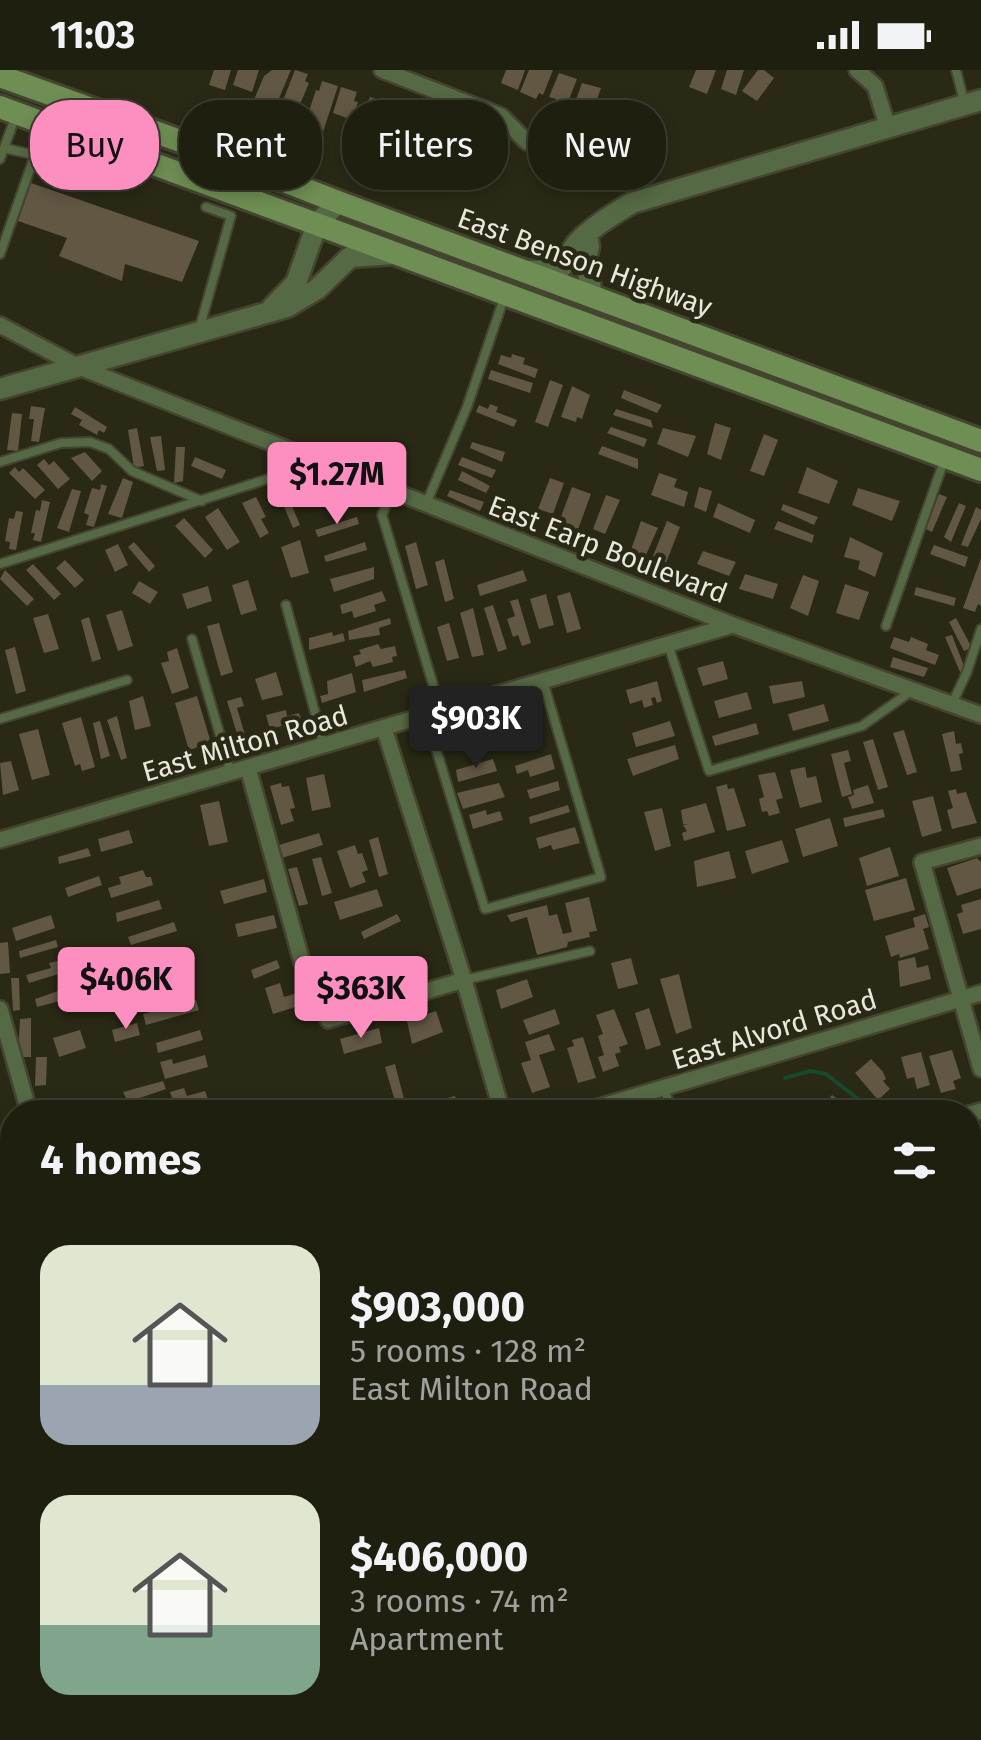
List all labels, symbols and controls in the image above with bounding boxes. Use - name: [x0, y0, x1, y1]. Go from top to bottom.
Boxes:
- text: 11:03: [50, 12, 135, 58]
- chip: Buy: [30, 100, 159, 190]
- chip: Rent: [179, 100, 322, 190]
- chip: Filters: [342, 100, 508, 190]
- chip: New: [528, 100, 666, 190]
- street label: East Benson Highway: [453, 201, 717, 324]
- pin: $1.27M: [256, 442, 418, 527]
- text: $1.27M: [289, 455, 385, 493]
- street label: East Earp Boulevard: [484, 489, 732, 610]
- pin: $903K: [406, 686, 546, 771]
- street label: East Milton Road: [138, 698, 352, 789]
- text: $903K: [431, 699, 521, 737]
- pin: $406K: [56, 947, 196, 1032]
- pin: $363K: [291, 956, 431, 1041]
- text: $406K: [80, 960, 172, 998]
- text: $363K: [317, 969, 405, 1007]
- street label: East Alvord Road: [668, 983, 881, 1076]
- icon: filters: [887, 1133, 942, 1188]
- text: 4 homes: [40, 1135, 201, 1185]
- text: $903,000: [350, 1282, 525, 1332]
- icon: home: [120, 1285, 240, 1405]
- text: 5 rooms · 128 m²: [350, 1332, 586, 1370]
- text: East Milton Road: [350, 1370, 593, 1408]
- text: $406,000: [350, 1532, 528, 1582]
- icon: home: [120, 1535, 240, 1655]
- text: 3 rooms · 74 m²: [350, 1582, 569, 1620]
- text: Apartment: [350, 1620, 504, 1658]

